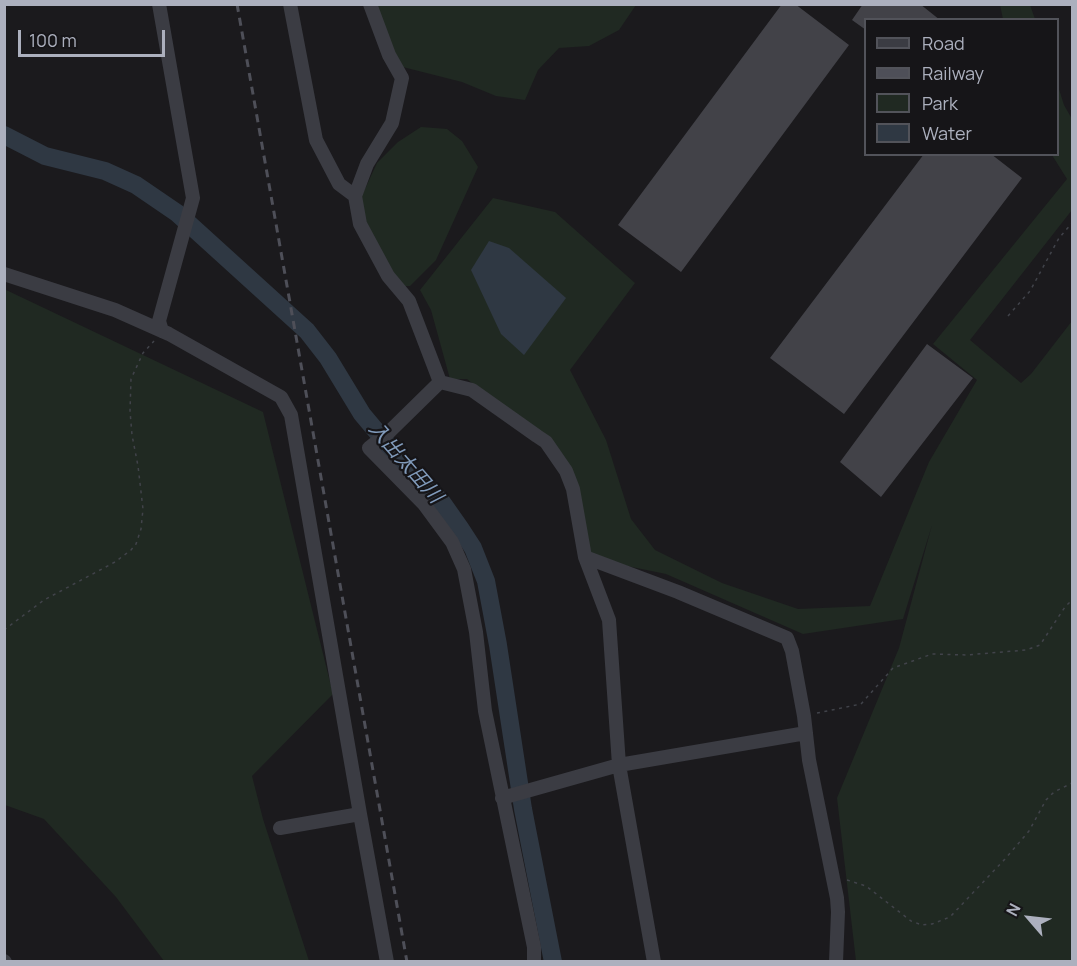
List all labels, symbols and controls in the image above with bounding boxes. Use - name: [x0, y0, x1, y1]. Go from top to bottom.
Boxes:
- scale bar: [21, 18, 168, 56]
- legend: [864, 18, 1059, 156]
- text: 100 m: [29, 28, 77, 52]
- text: Road: [922, 31, 965, 55]
- text: Railway: [922, 61, 984, 85]
- text: Park: [922, 91, 958, 115]
- text: Water: [922, 121, 972, 145]
- water label: 入出太田川: [363, 417, 447, 509]
- north arrow: [999, 888, 1059, 948]
- text: N: [1001, 899, 1026, 920]

